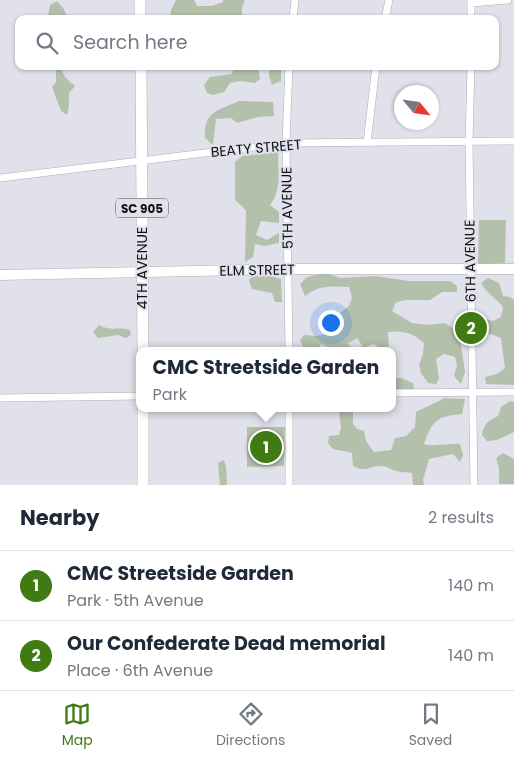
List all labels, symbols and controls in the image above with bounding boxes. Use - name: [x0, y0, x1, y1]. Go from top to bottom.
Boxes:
- search box: [15, 15, 499, 70]
- icon: search: [33, 29, 61, 57]
- text: Search here: [73, 29, 187, 56]
- north arrow: [394, 85, 439, 130]
- street label: BEATY STREET: [210, 134, 303, 162]
- street label: 5TH AVENUE: [276, 167, 298, 249]
- road number: SC 905: [116, 198, 168, 218]
- street label: 6TH AVENUE: [459, 220, 481, 302]
- street label: 4TH AVENUE: [132, 227, 152, 309]
- street label: ELM STREET: [219, 259, 295, 281]
- pin: 2: [455, 309, 487, 347]
- your location: [318, 310, 344, 336]
- popup: [136, 347, 396, 412]
- text: CMC Streetside Garden: [153, 354, 379, 381]
- text: Park: [153, 383, 187, 406]
- pin: 1: [250, 428, 282, 466]
- text: Nearby: [20, 503, 100, 532]
- text: 2 results: [428, 506, 494, 529]
- text: CMC Streetside Garden: [67, 560, 294, 587]
- text: 1: [33, 574, 39, 597]
- text: 140 m: [448, 574, 494, 597]
- text: Park · 5th Avenue: [67, 589, 204, 612]
- text: Our Confederate Dead memorial: [67, 630, 386, 657]
- text: 2: [31, 644, 41, 667]
- text: 140 m: [448, 644, 494, 667]
- text: Place · 6th Avenue: [67, 659, 213, 682]
- tab: Map: [62, 700, 93, 751]
- tab: Directions: [216, 700, 285, 751]
- tab: Saved: [409, 700, 452, 751]

